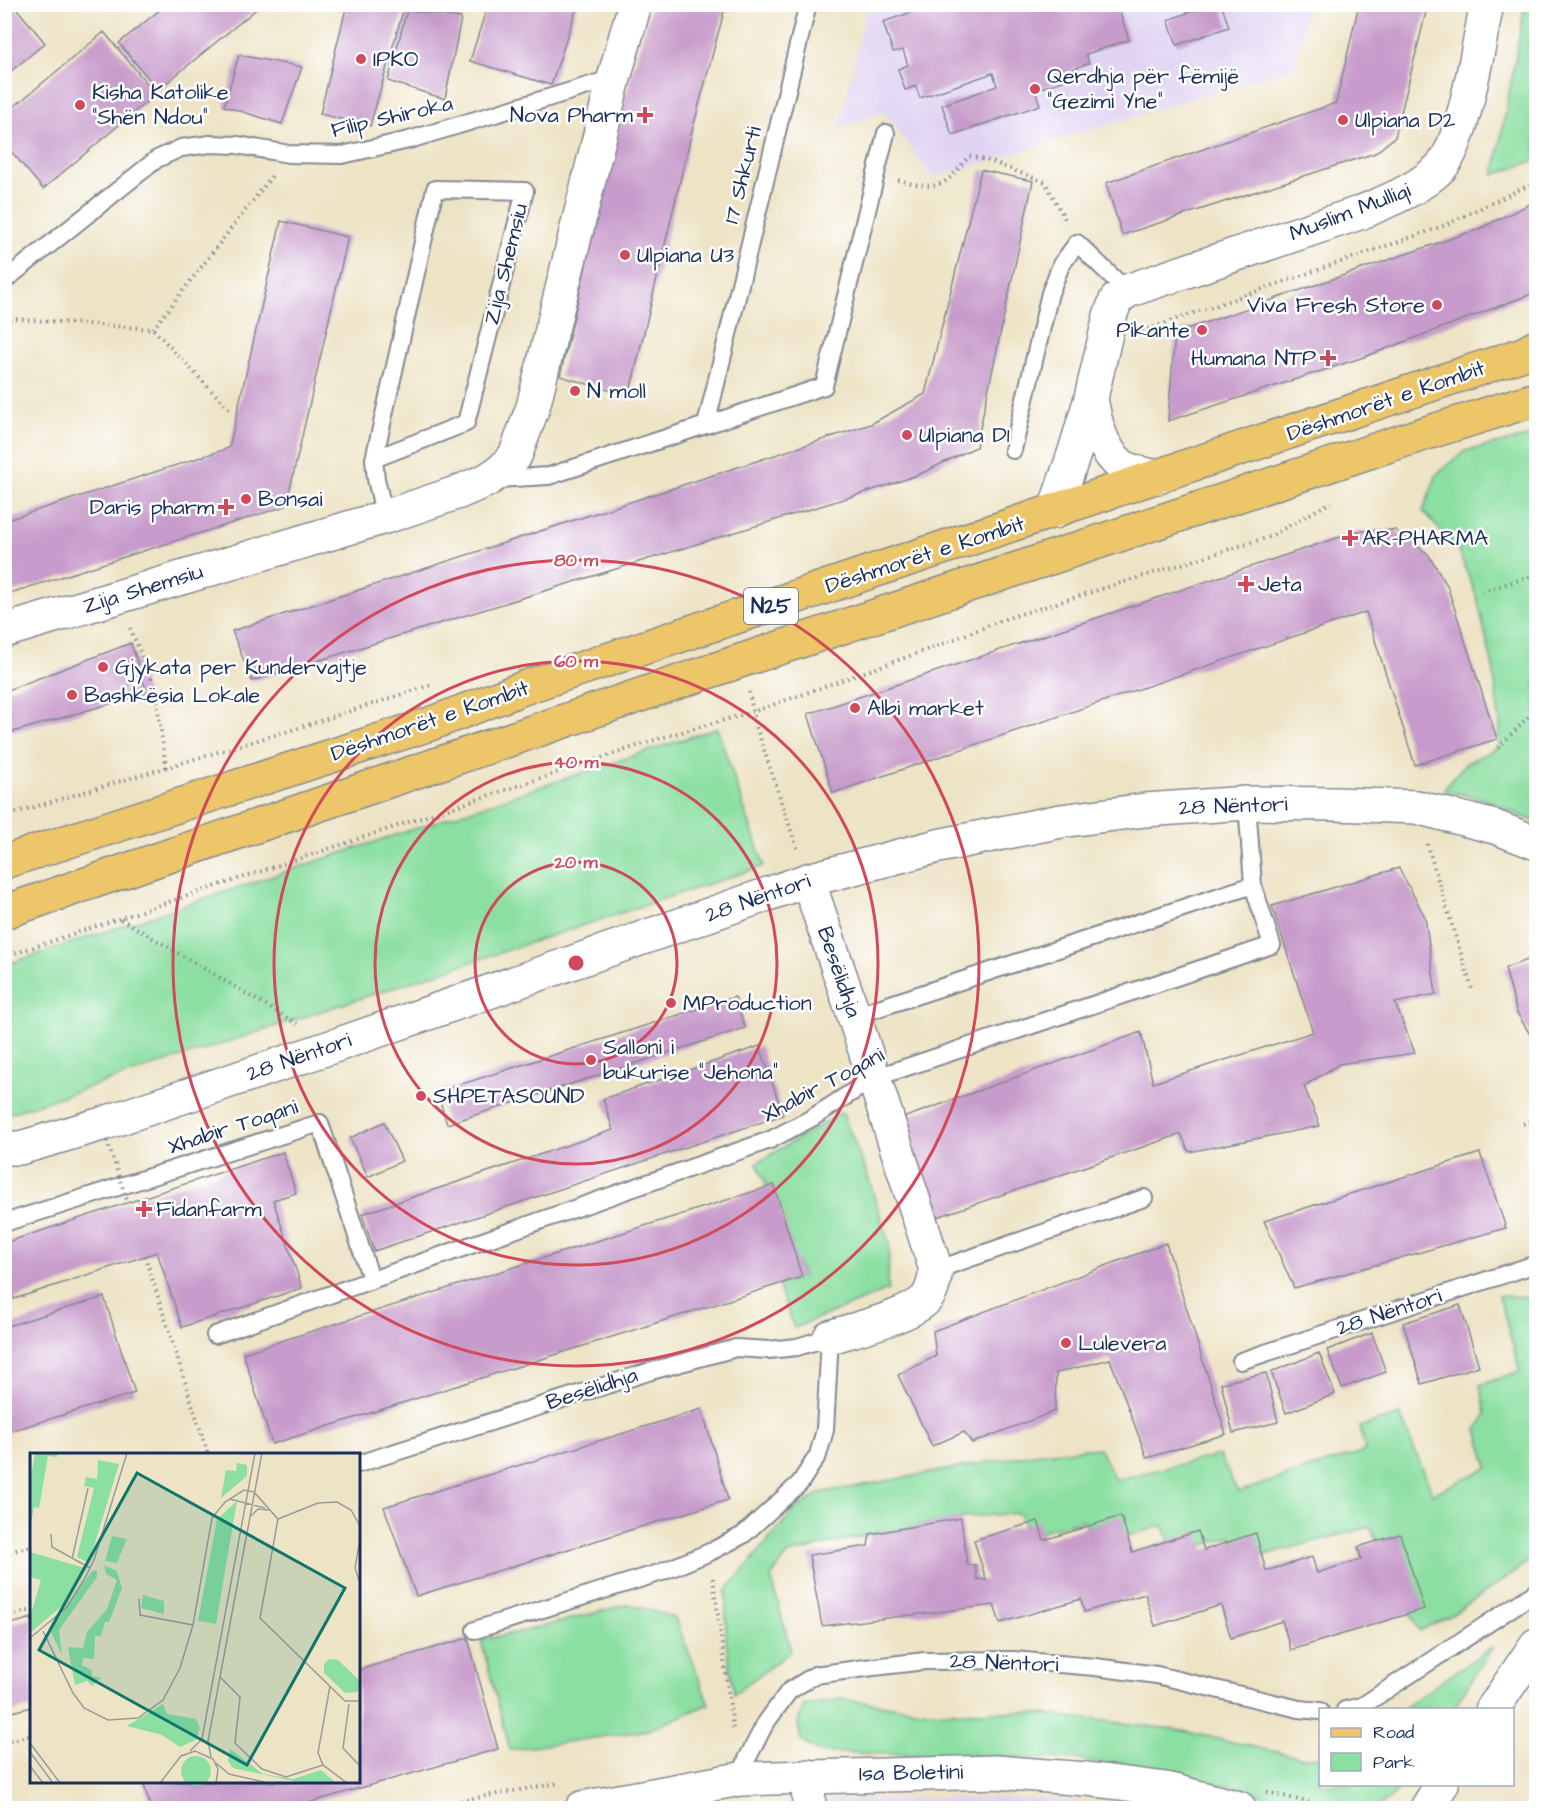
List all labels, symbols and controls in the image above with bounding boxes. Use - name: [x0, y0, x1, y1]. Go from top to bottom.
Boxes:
- place label: IPKO: [373, 44, 419, 75]
- marker: IPKO: [354, 52, 368, 66]
- place label: Qerdhja për fëmijë "Gezimi Yne": [1047, 61, 1239, 117]
- place label: Kisha Katolike "Shën Ndou": [92, 77, 229, 133]
- marker: Qerdhja për fëmijë "Gezimi Yne": [1028, 82, 1042, 96]
- street label: Filip Shiroka: [328, 88, 456, 146]
- marker: Kisha Katolike "Shën Ndou": [73, 98, 87, 112]
- place label: Nova Pharm: [510, 100, 633, 131]
- place label: Ulpiana D2: [1355, 105, 1456, 136]
- marker: Nova Pharm: [638, 108, 652, 122]
- marker: Ulpiana D2: [1336, 113, 1350, 127]
- street label: 17 Shkurti: [716, 123, 770, 227]
- street label: Muslim Mulliqi: [1285, 175, 1415, 249]
- street label: Zija Shemsiu: [476, 200, 536, 328]
- place label: Ulpiana U3: [637, 240, 734, 271]
- marker: Ulpiana U3: [618, 248, 632, 262]
- place label: Viva Fresh Store: [1247, 290, 1425, 321]
- marker: Viva Fresh Store: [1430, 298, 1444, 312]
- place label: Pikante: [1116, 315, 1190, 346]
- marker: Pikante: [1195, 323, 1209, 337]
- place label: Humana NTP: [1191, 343, 1316, 374]
- marker: Humana NTP: [1321, 351, 1335, 365]
- street label: Dëshmorët e Kombit: [1283, 353, 1489, 449]
- place label: N moll: [587, 376, 646, 407]
- marker: N moll: [568, 384, 582, 398]
- place label: Ulpiana D1: [919, 420, 1010, 451]
- marker: Ulpiana D1: [900, 428, 914, 442]
- place label: Bonsai: [258, 484, 323, 515]
- place label: Daris pharm: [90, 492, 214, 523]
- marker: Bonsai: [239, 492, 253, 506]
- marker: Daris pharm: [219, 500, 233, 514]
- street label: Dëshmorët e Kombit: [822, 508, 1029, 602]
- place label: AR-PHARMA: [1362, 523, 1488, 554]
- marker: AR-PHARMA: [1343, 531, 1357, 545]
- text: 80 m: [554, 548, 599, 573]
- street label: Zija Shemsiu: [79, 556, 207, 622]
- place label: Jeta: [1258, 569, 1302, 600]
- marker: Jeta: [1239, 577, 1253, 591]
- road number: N25: [744, 588, 798, 624]
- text: 60 m: [554, 649, 599, 674]
- place label: Gjykata per Kundervajtje: [115, 652, 367, 684]
- marker: Gjykata per Kundervajtje: [96, 660, 110, 674]
- street label: Dëshmorët e Kombit: [327, 673, 533, 769]
- place label: Bashkësia Lokale: [84, 680, 260, 711]
- marker: Bashkësia Lokale: [65, 688, 79, 702]
- place label: Albi market: [867, 693, 984, 724]
- marker: Albi market: [848, 701, 862, 715]
- text: 40 m: [554, 750, 599, 775]
- street label: 28 Nëntori: [1178, 789, 1288, 823]
- text: 20 m: [554, 850, 598, 875]
- street label: 28 Nëntori: [701, 866, 815, 930]
- street label: Besëlidhja: [809, 922, 869, 1022]
- centre of rings: [566, 953, 586, 973]
- place label: MProduction: [683, 988, 812, 1019]
- marker: MProduction: [664, 996, 678, 1010]
- street label: 28 Nëntori: [242, 1025, 356, 1089]
- place label: Salloni i bukurise "Jehona": [603, 1032, 778, 1088]
- street label: Xhabir Toqani: [756, 1040, 890, 1130]
- marker: Salloni i bukurise "Jehona": [584, 1053, 598, 1067]
- place label: SHPETASOUND: [433, 1081, 585, 1112]
- marker: SHPETASOUND: [414, 1089, 428, 1103]
- street label: Xhabir Toqani: [164, 1091, 302, 1163]
- place label: Fidanfarm: [156, 1194, 262, 1225]
- marker: Fidanfarm: [137, 1202, 151, 1216]
- street label: 28 Nëntori: [1332, 1280, 1446, 1344]
- place label: Lulevera: [1078, 1328, 1166, 1359]
- marker: Lulevera: [1059, 1336, 1073, 1350]
- street label: Besëlidhja: [542, 1360, 642, 1418]
- inset map: [30, 1453, 360, 1783]
- street label: 28 Nëntori: [949, 1646, 1059, 1680]
- legend: [1319, 1708, 1514, 1786]
- text: Road: [1373, 1720, 1414, 1745]
- text: Park: [1373, 1750, 1415, 1775]
- street label: Isa Boletini: [859, 1757, 963, 1789]

